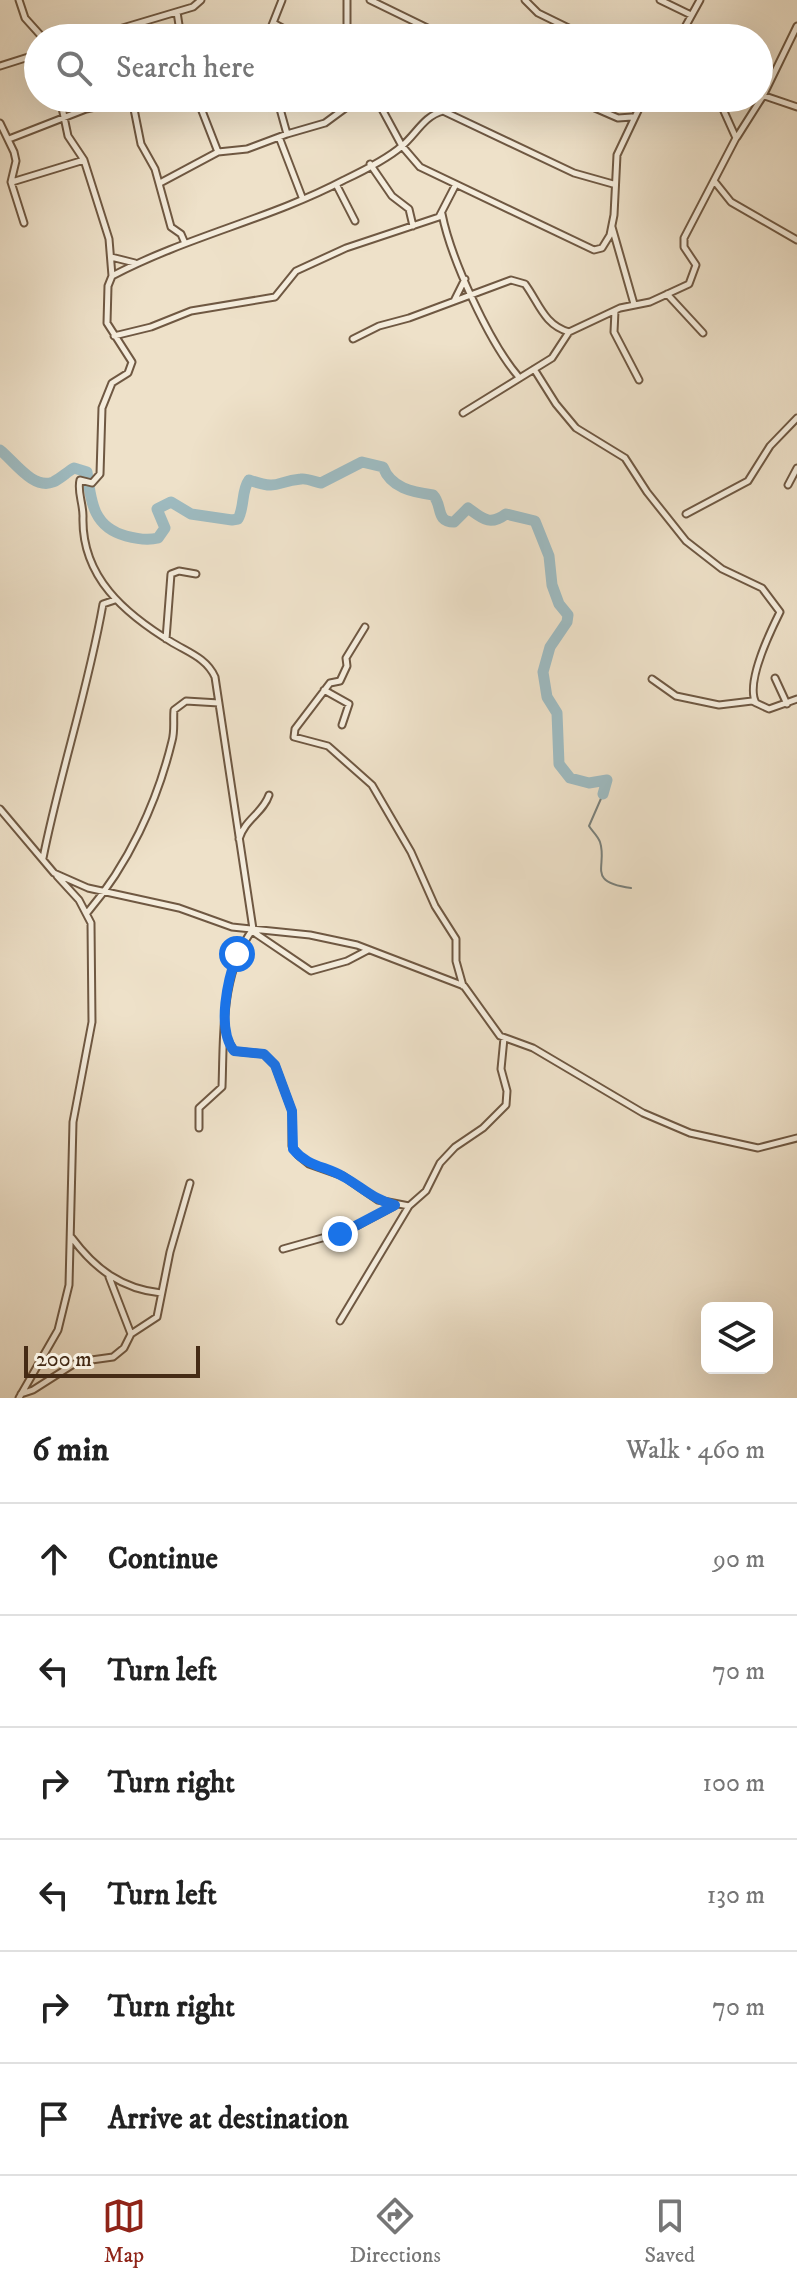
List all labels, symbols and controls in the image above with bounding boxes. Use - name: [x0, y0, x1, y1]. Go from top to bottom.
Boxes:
- search box: [24, 24, 773, 112]
- icon: search: [52, 46, 96, 90]
- text: Search here: [116, 50, 255, 87]
- route start: [219, 936, 255, 972]
- route end: [322, 1216, 358, 1252]
- map controls: [701, 1302, 773, 1374]
- button: layers: [701, 1302, 773, 1374]
- scale bar: [24, 1342, 200, 1378]
- text: 200 m: [36, 1346, 92, 1373]
- text: 6 min: [32, 1429, 109, 1471]
- text: Walk · 460 m: [626, 1434, 765, 1467]
- icon: ahead: [32, 1537, 76, 1581]
- text: Continue: [108, 1541, 218, 1578]
- text: 90 m: [713, 1543, 765, 1576]
- icon: left: [32, 1649, 76, 1693]
- text: Turn left: [108, 1653, 217, 1690]
- text: 70 m: [712, 1655, 765, 1688]
- icon: right: [32, 1761, 76, 1805]
- text: Turn right: [108, 1765, 235, 1802]
- text: 100 m: [702, 1767, 765, 1800]
- icon: left: [32, 1873, 76, 1917]
- text: Turn left: [108, 1877, 217, 1914]
- text: 130 m: [707, 1879, 765, 1912]
- icon: right: [32, 1985, 76, 2029]
- text: Turn right: [108, 1989, 235, 2026]
- text: 70 m: [712, 1991, 765, 2024]
- icon: arrive: [32, 2097, 76, 2141]
- text: Arrive at destination: [108, 2101, 349, 2138]
- tab: Map: [102, 2194, 146, 2269]
- tab: Directions: [350, 2194, 441, 2269]
- tab: Saved: [645, 2194, 695, 2269]

